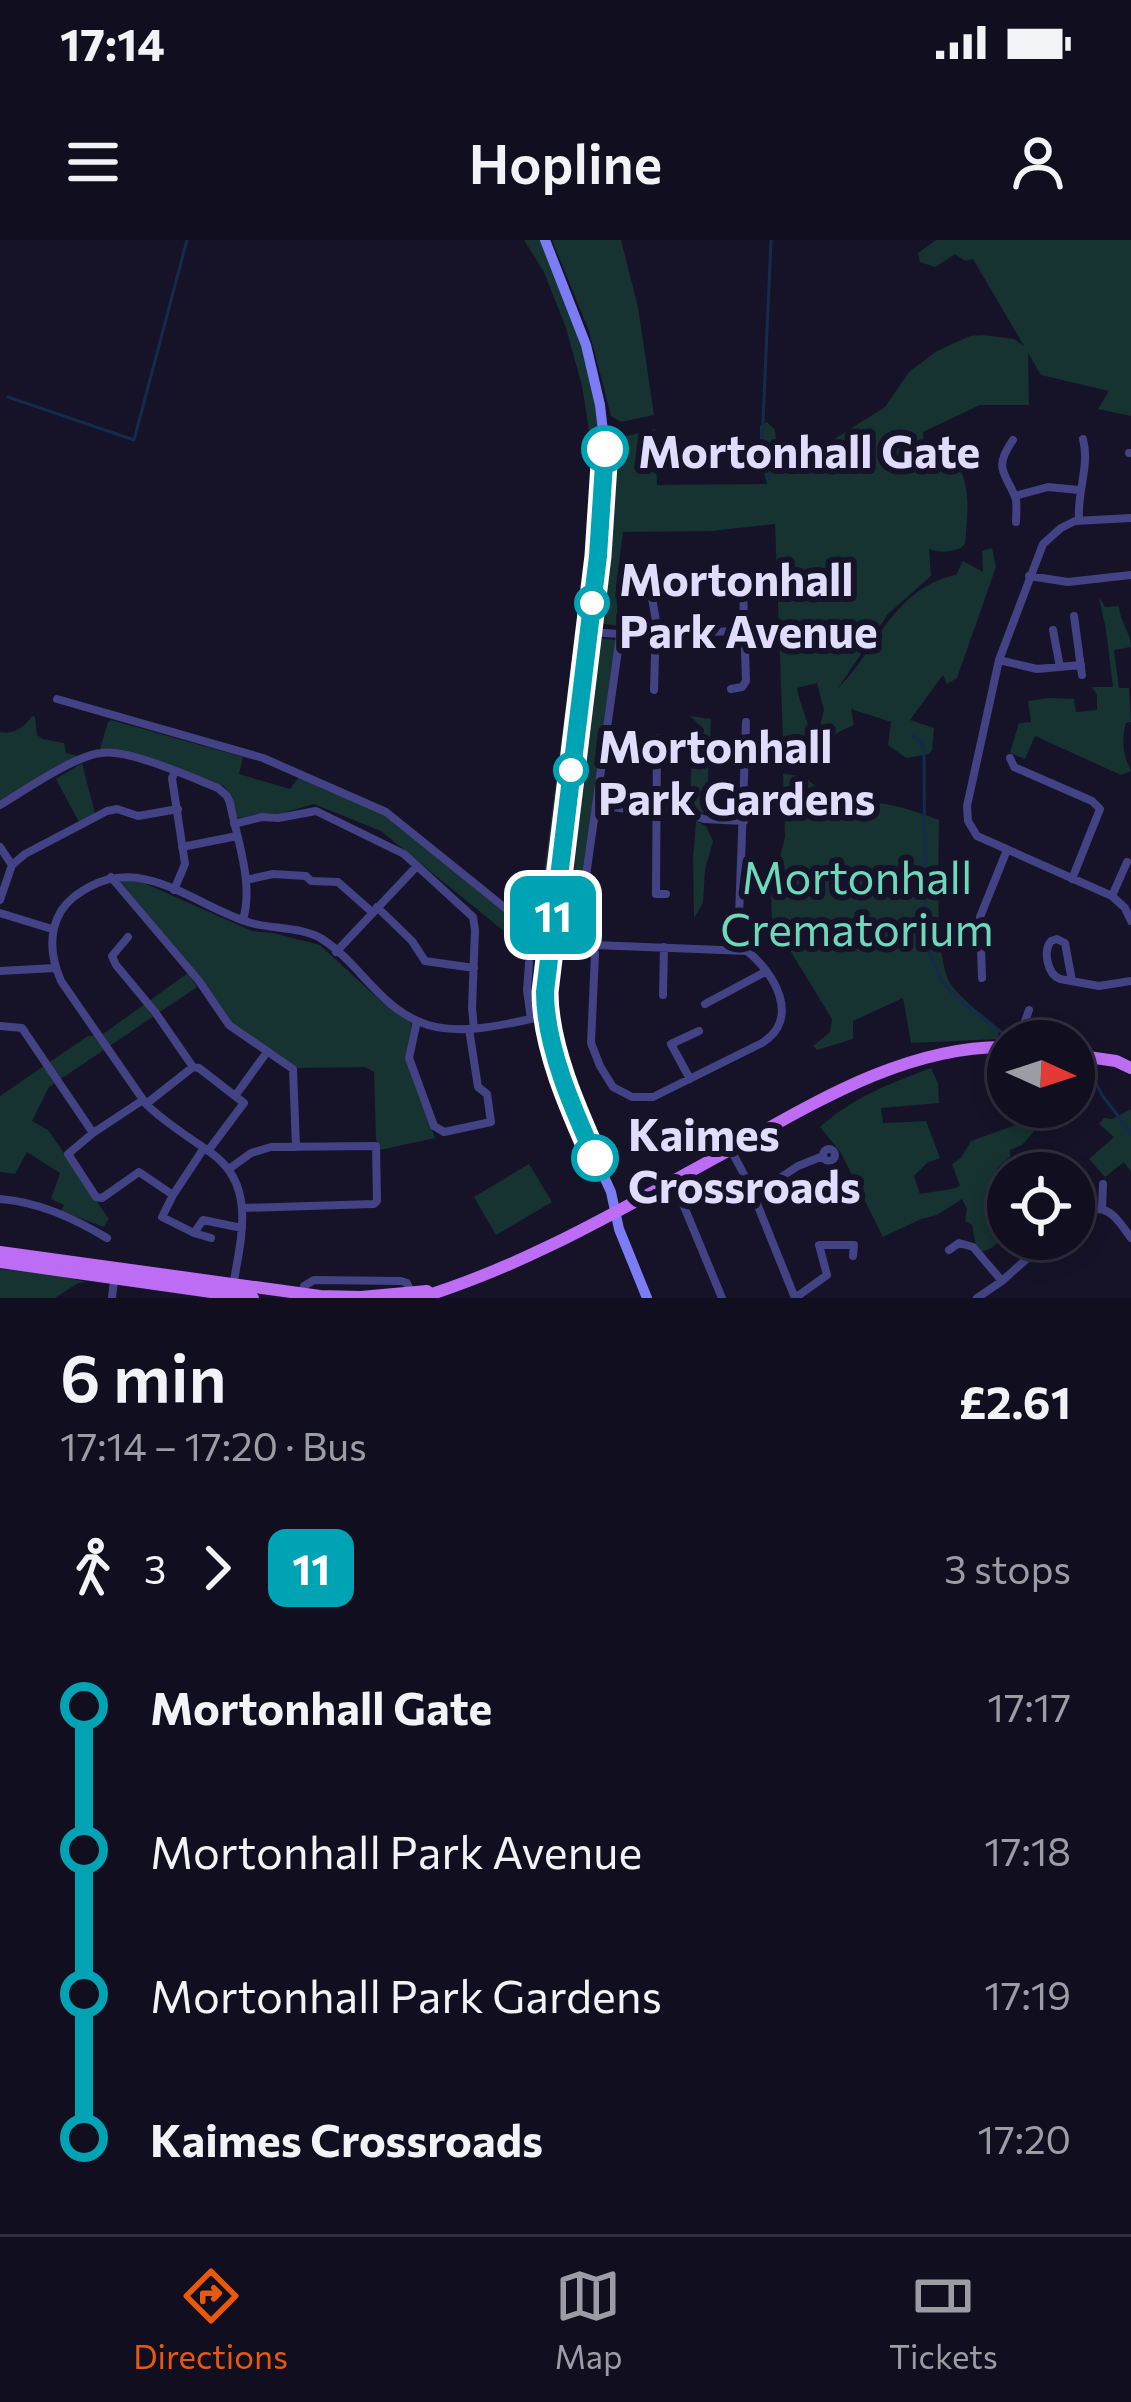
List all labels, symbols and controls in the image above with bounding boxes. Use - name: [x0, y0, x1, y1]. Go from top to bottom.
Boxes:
- text: 17:14: [60, 15, 165, 70]
- icon: menu: [60, 129, 126, 195]
- text: Hopline: [469, 129, 662, 195]
- icon: person: [1005, 129, 1071, 195]
- place label: Mortonhall Gate: [638, 422, 980, 477]
- marker: Mortonhall Gate: [583, 427, 627, 471]
- place label: Mortonhall Park Avenue: [619, 550, 878, 657]
- marker: Mortonhall Park Avenue: [576, 587, 608, 619]
- place label: Mortonhall Park Gardens: [598, 717, 875, 824]
- marker: Mortonhall Park Gardens: [555, 754, 587, 786]
- park label: Mortonhall Crematorium: [720, 848, 994, 955]
- line badge: 11: [499, 876, 607, 954]
- text: 11: [534, 889, 572, 941]
- north arrow: [987, 1020, 1095, 1128]
- map controls: [987, 1020, 1095, 1260]
- place label: Kaimes Crossroads: [628, 1105, 861, 1212]
- marker: Kaimes Crossroads: [573, 1136, 617, 1180]
- button: locate: [987, 1152, 1095, 1260]
- text: 6 min: [60, 1335, 227, 1416]
- text: £2.61: [959, 1373, 1071, 1428]
- text: 17:14 – 17:20 · Bus: [60, 1421, 367, 1469]
- icon: walk: [60, 1535, 126, 1601]
- icon: forward: [184, 1535, 250, 1601]
- text: 11: [292, 1542, 330, 1594]
- text: 3: [144, 1544, 166, 1592]
- text: 3 stops: [944, 1544, 1071, 1592]
- text: Mortonhall Gate: [150, 1679, 492, 1734]
- text: 17:17: [987, 1682, 1071, 1730]
- text: Mortonhall Park Avenue: [150, 1823, 642, 1878]
- text: 17:18: [984, 1826, 1071, 1874]
- text: Mortonhall Park Gardens: [150, 1967, 662, 2022]
- text: 17:19: [984, 1970, 1071, 2018]
- text: Kaimes Crossroads: [150, 2111, 543, 2166]
- text: 17:20: [978, 2114, 1071, 2162]
- tab: Directions: [133, 2263, 288, 2376]
- tab: Map: [554, 2263, 623, 2376]
- tab: Tickets: [889, 2263, 998, 2376]

